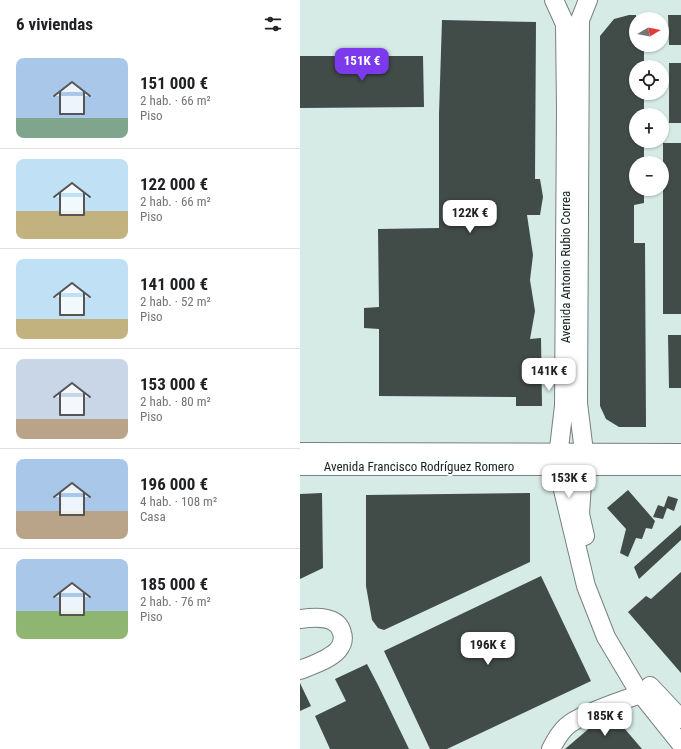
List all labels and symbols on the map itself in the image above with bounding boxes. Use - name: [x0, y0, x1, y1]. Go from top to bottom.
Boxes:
- north arrow: [629, 12, 669, 52]
- pin: 151K €: [329, 48, 395, 82]
- street label: Avenida Antonio Rubio Correa: [558, 191, 573, 343]
- pin: 122K €: [437, 200, 503, 234]
- pin: 141K €: [516, 358, 582, 392]
- street label: Avenida Francisco Rodríguez Romero: [324, 459, 514, 474]
- pin: 153K €: [536, 465, 602, 499]
- pin: 196K €: [455, 632, 521, 666]
- pin: 185K €: [572, 703, 638, 737]

